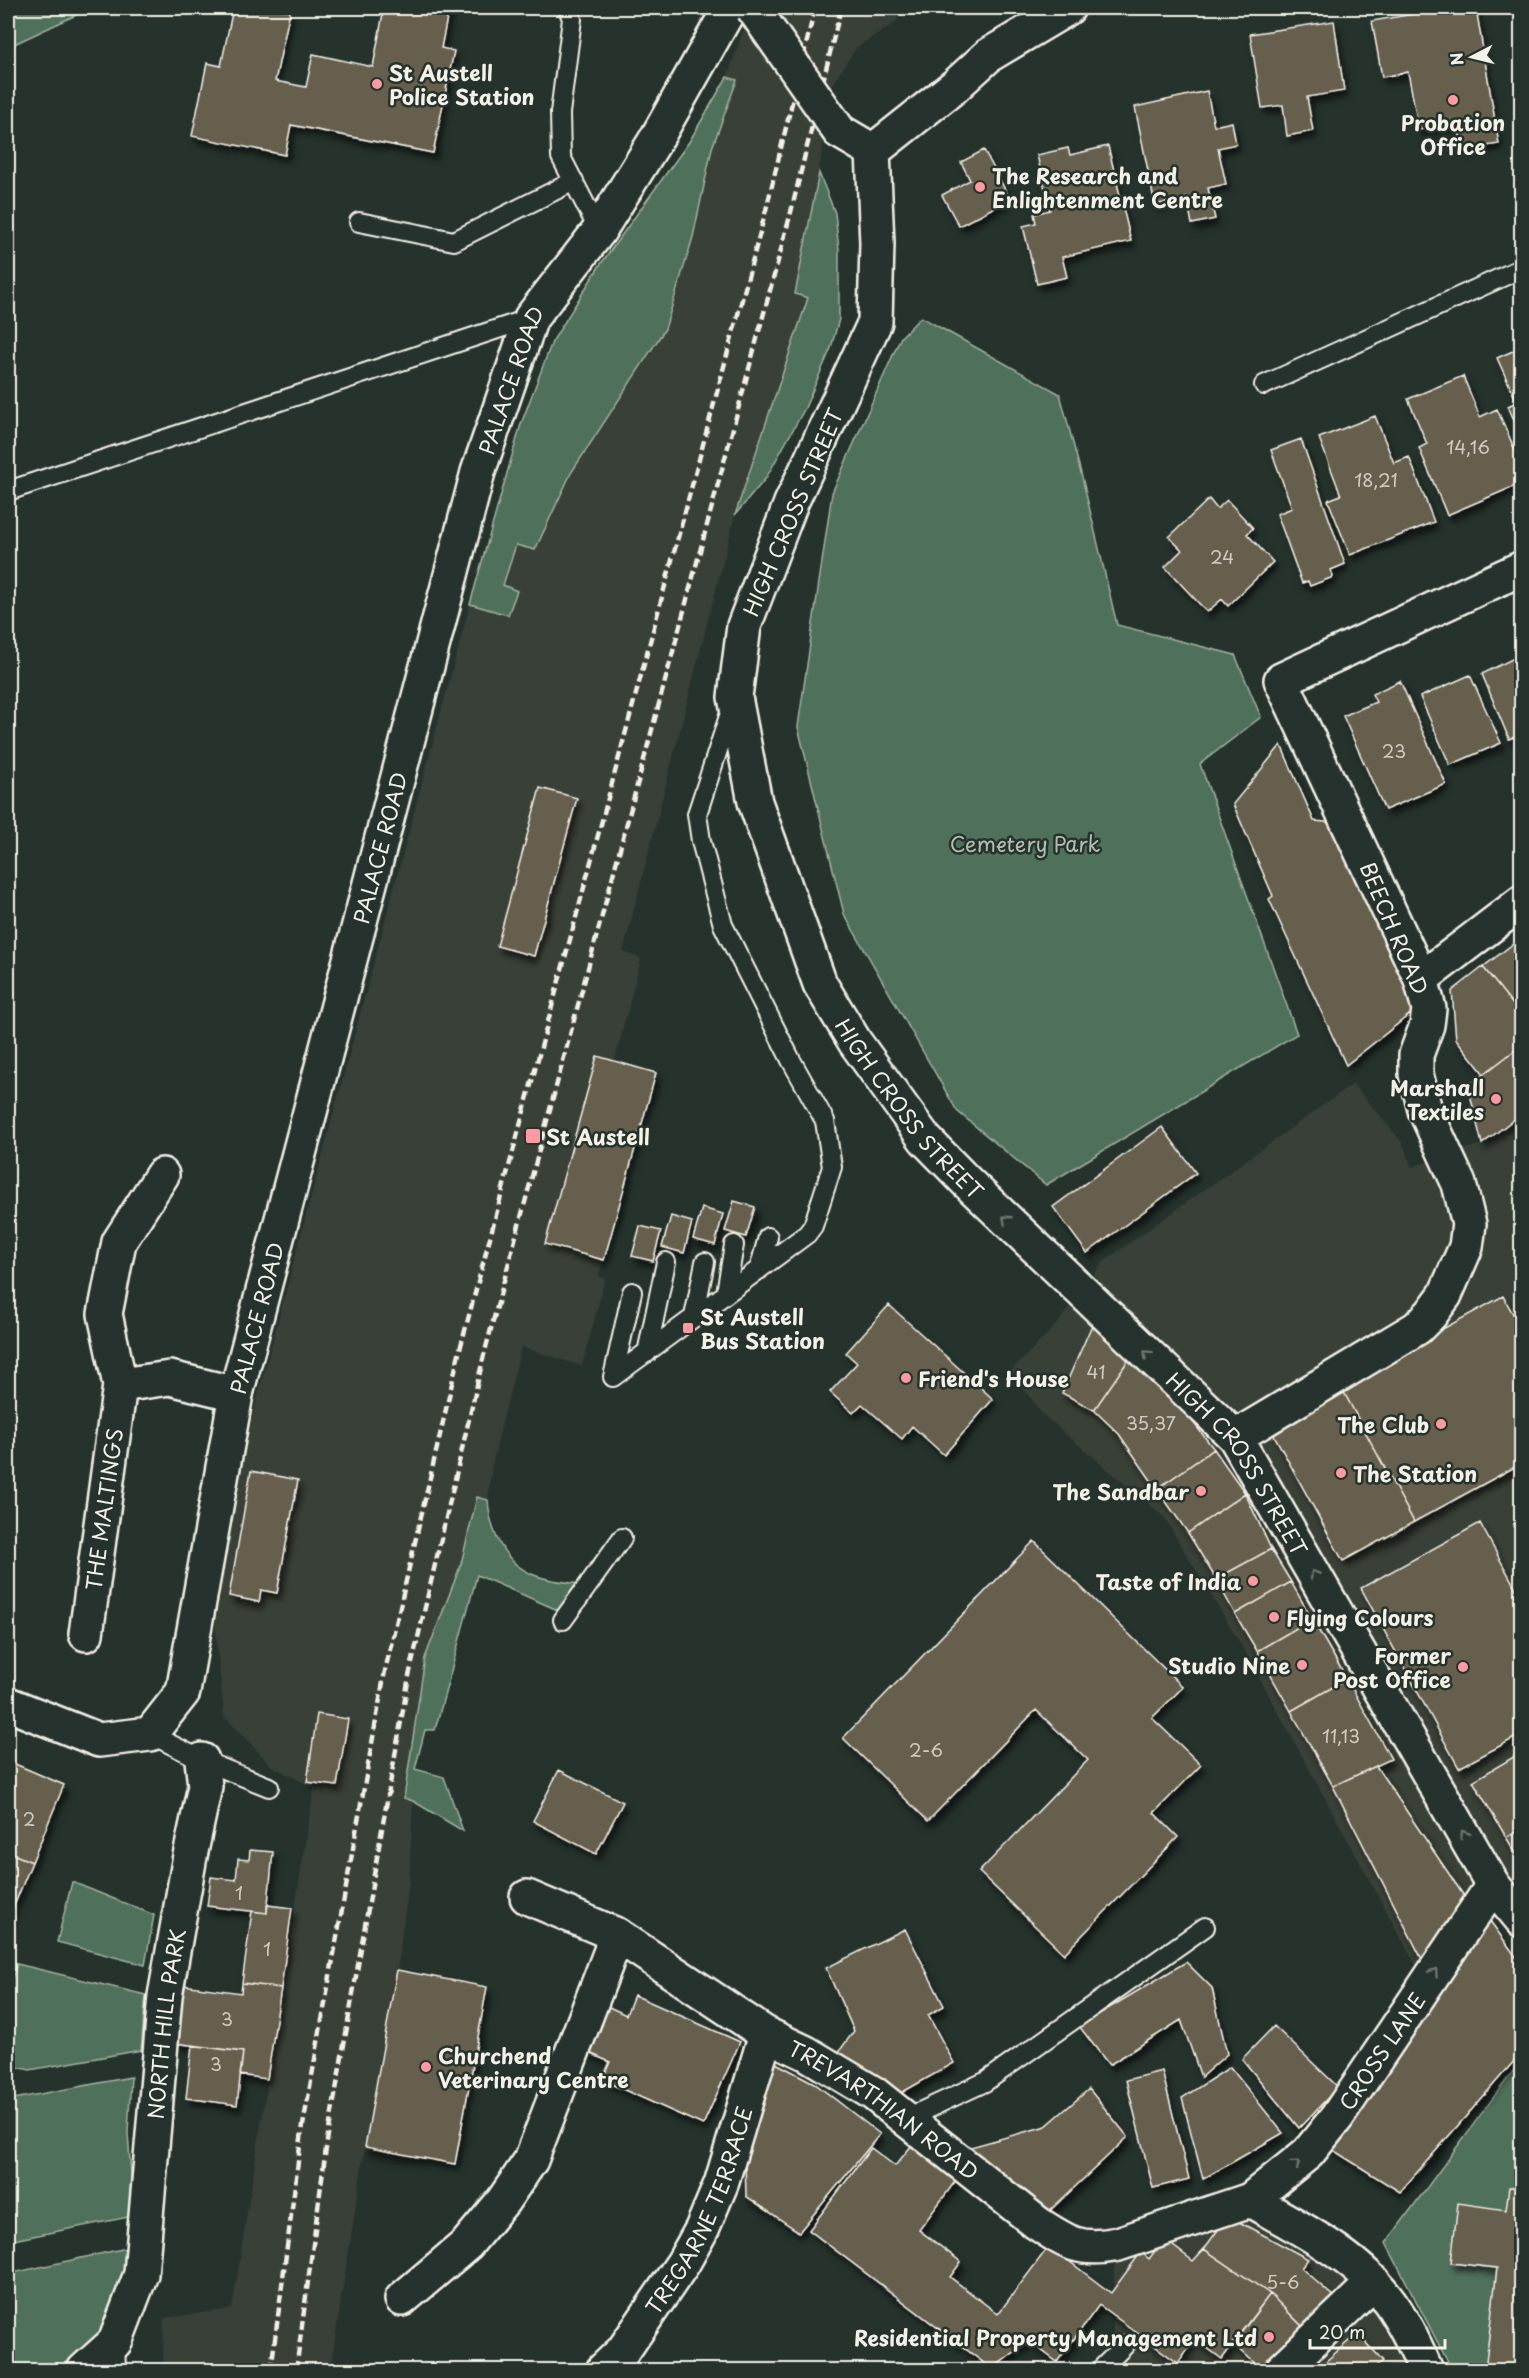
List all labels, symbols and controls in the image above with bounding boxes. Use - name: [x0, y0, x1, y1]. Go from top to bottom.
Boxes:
- north arrow: [1442, 27, 1502, 87]
- text: N: [1443, 51, 1469, 67]
- place label: St Austell Police Station: [389, 56, 535, 112]
- marker: St Austell Police Station: [370, 77, 384, 91]
- marker: Probation Office: [1446, 93, 1460, 107]
- place label: Probation Office: [1401, 106, 1505, 162]
- place label: The Research and Enlightenment Centre: [992, 159, 1223, 215]
- marker: The Research and Enlightenment Centre: [973, 180, 987, 194]
- street label: PALACE ROAD: [469, 298, 551, 459]
- street label: HIGH CROSS STREET: [734, 402, 851, 621]
- house number: 14,16: [1446, 433, 1490, 460]
- house number: 18,21: [1354, 466, 1398, 493]
- house number: 24: [1210, 543, 1234, 570]
- house number: 23: [1382, 737, 1406, 764]
- street label: PALACE ROAD: [344, 768, 415, 927]
- park label: Cemetery Park: [950, 827, 1101, 859]
- street label: BEECH ROAD: [1353, 857, 1437, 999]
- street label: HIGH CROSS STREET: [828, 1012, 992, 1207]
- place label: Marshall Textiles: [1390, 1071, 1484, 1127]
- marker: Marshall Textiles: [1489, 1092, 1503, 1106]
- place label: St Austell: [546, 1120, 650, 1152]
- marker: St Austell: [524, 1127, 542, 1145]
- one-way arrow: [1002, 1216, 1013, 1227]
- street label: PALACE ROAD: [221, 1239, 291, 1397]
- place label: St Austell Bus Station: [700, 1300, 825, 1356]
- marker: St Austell Bus Station: [681, 1321, 695, 1335]
- one-way arrow: [1144, 1350, 1155, 1361]
- house number: 41: [1087, 1358, 1105, 1385]
- place label: Friend's House: [918, 1362, 1069, 1394]
- street label: HIGH CROSS STREET: [1159, 1364, 1316, 1562]
- marker: Friend's House: [899, 1371, 913, 1385]
- place label: The Club: [1337, 1408, 1429, 1440]
- house number: 35,37: [1126, 1409, 1176, 1436]
- marker: The Club: [1434, 1417, 1448, 1431]
- street label: THE MALTINGS: [76, 1426, 130, 1592]
- place label: The Station: [1353, 1457, 1477, 1489]
- marker: The Station: [1334, 1466, 1348, 1480]
- place label: The Sandbar: [1052, 1475, 1189, 1507]
- marker: The Sandbar: [1194, 1484, 1208, 1498]
- place label: Taste of India: [1096, 1565, 1241, 1597]
- one-way arrow: [1310, 1570, 1321, 1580]
- marker: Taste of India: [1246, 1574, 1260, 1588]
- place label: Flying Colours: [1286, 1601, 1434, 1633]
- marker: Flying Colours: [1267, 1610, 1281, 1624]
- place label: Former Post Office: [1333, 1639, 1451, 1695]
- place label: Studio Nine: [1168, 1649, 1290, 1681]
- marker: Studio Nine: [1295, 1658, 1309, 1672]
- marker: Former Post Office: [1456, 1660, 1470, 1674]
- house number: 11,13: [1322, 1722, 1360, 1749]
- house number: 2-6: [909, 1736, 943, 1763]
- house number: 2: [23, 1805, 35, 1832]
- one-way arrow: [1459, 1830, 1471, 1840]
- house number: 1: [235, 1879, 243, 1906]
- street label: NORTH HILL PARK: [138, 1926, 193, 2120]
- house number: 1: [263, 1935, 271, 1962]
- one-way arrow: [1427, 1968, 1438, 1979]
- street label: CROSS LANE: [1330, 1985, 1433, 2116]
- house number: 3: [221, 2005, 233, 2032]
- street label: TREVARTHIAN ROAD: [784, 2031, 986, 2187]
- place label: Churchend Veterinary Centre: [438, 2039, 629, 2095]
- house number: 3: [210, 2050, 222, 2077]
- marker: Churchend Veterinary Centre: [419, 2060, 433, 2074]
- street label: TREGARNE TERRACE: [637, 2102, 760, 2320]
- one-way arrow: [1289, 2160, 1300, 2171]
- house number: 5-6: [1267, 2268, 1299, 2295]
- scale bar: [1310, 2312, 1445, 2350]
- text: 20 m: [1319, 2318, 1365, 2345]
- place label: Residential Property Management Ltd: [854, 2321, 1257, 2353]
- marker: Residential Property Management Ltd: [1262, 2330, 1276, 2344]

